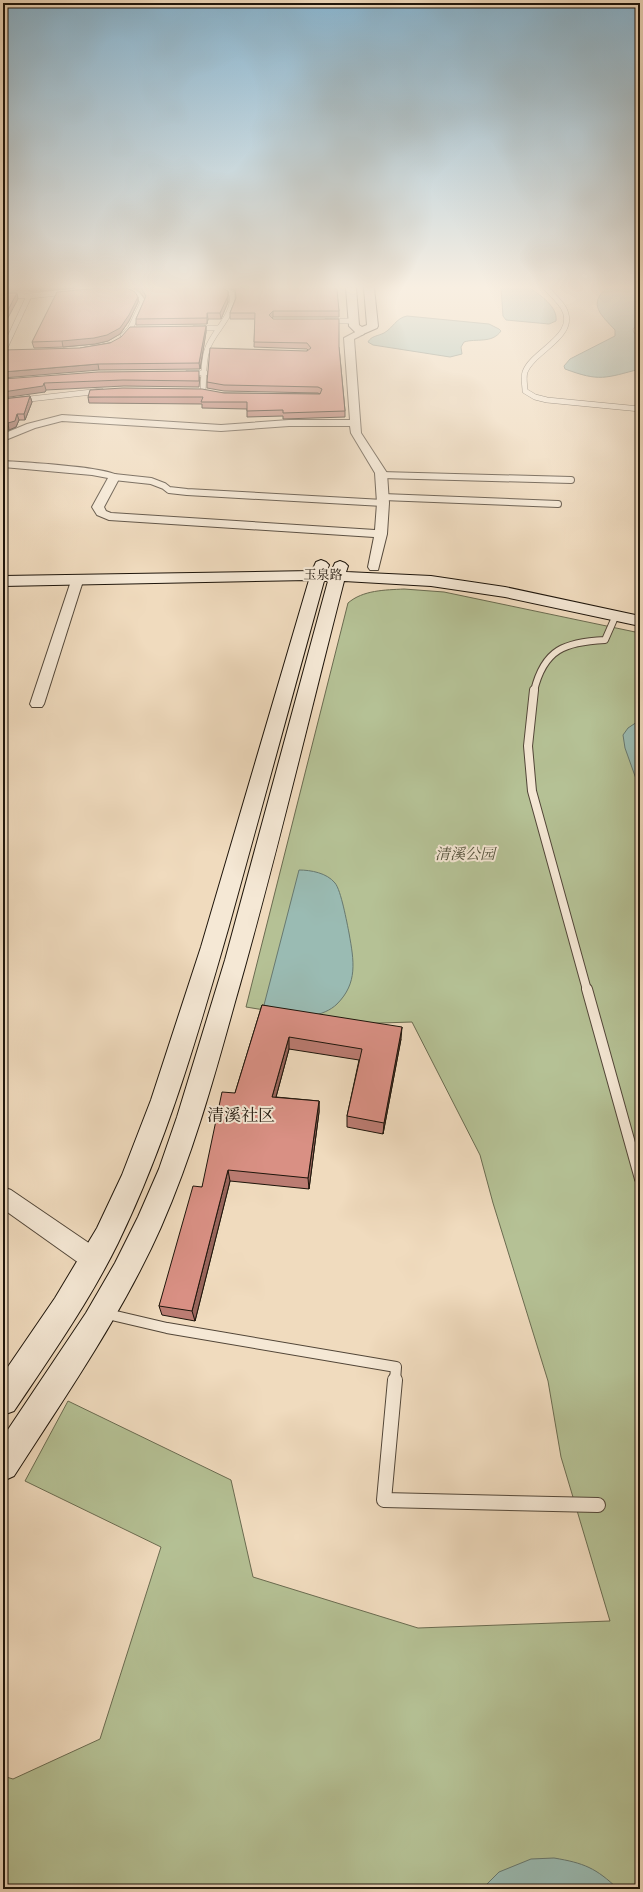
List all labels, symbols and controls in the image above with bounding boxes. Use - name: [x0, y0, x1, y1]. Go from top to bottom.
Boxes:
- street label: 玉泉路: [303, 567, 343, 585]
- park label: 清溪公园: [435, 845, 497, 866]
- district label: 清溪社区: [207, 1105, 275, 1128]

